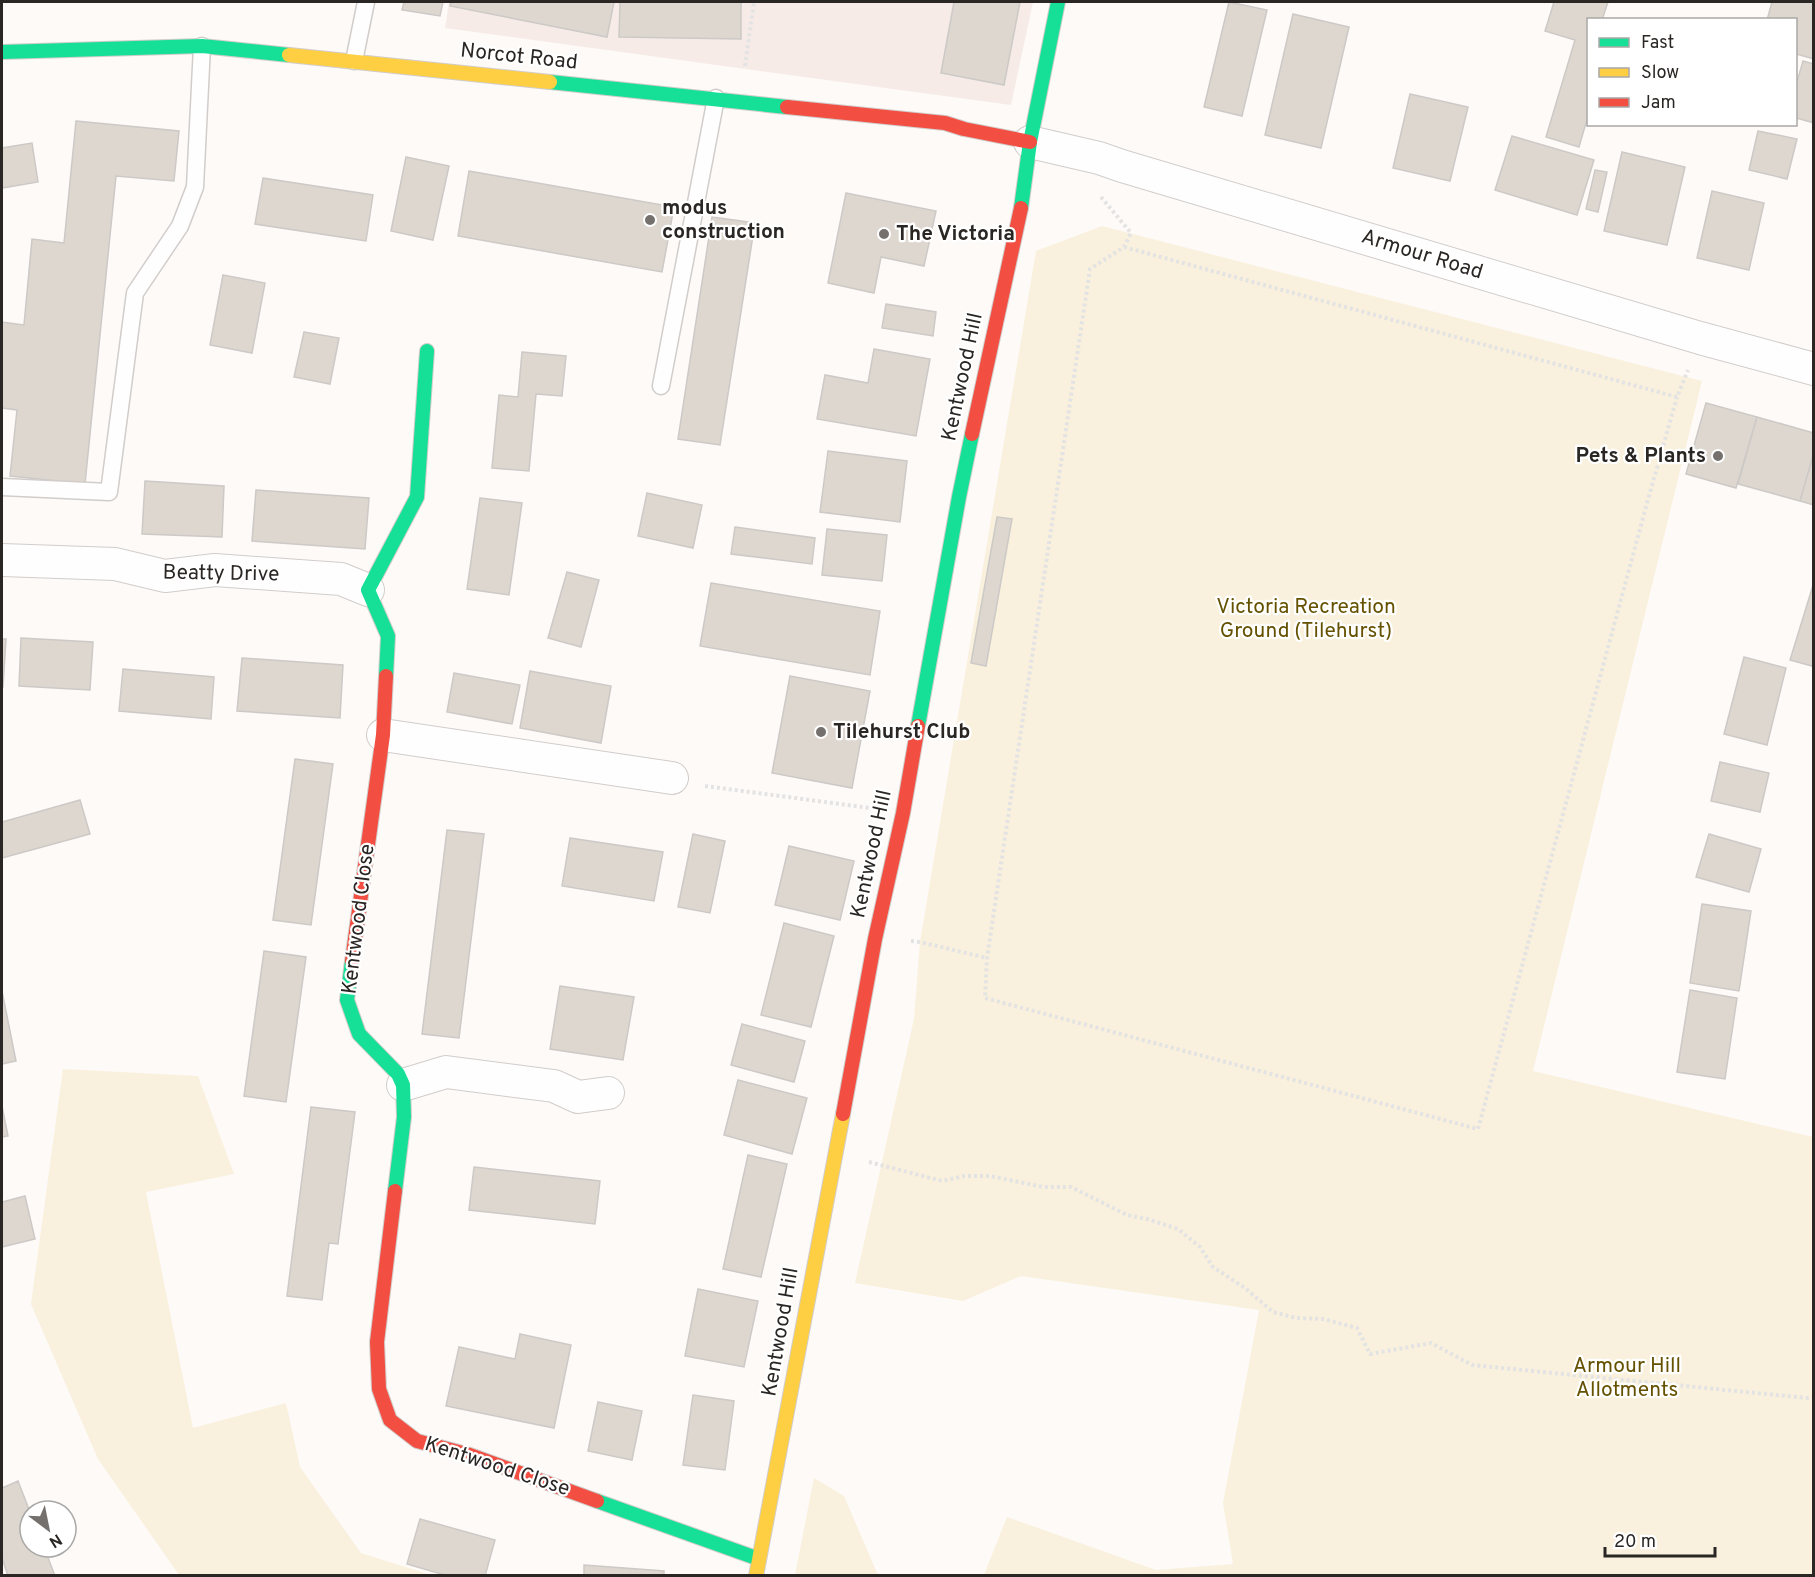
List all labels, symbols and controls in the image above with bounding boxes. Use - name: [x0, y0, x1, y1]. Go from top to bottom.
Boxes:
- legend: [1587, 18, 1797, 126]
- text: Fast: [1641, 32, 1674, 55]
- street label: Norcot Road: [459, 37, 579, 77]
- text: Slow: [1641, 62, 1679, 85]
- text: Jam: [1641, 92, 1676, 115]
- place label: modus construction: [662, 195, 785, 246]
- marker: modus construction: [643, 213, 657, 227]
- place label: The Victoria: [896, 221, 1015, 248]
- street label: Armour Road: [1358, 224, 1486, 286]
- marker: The Victoria: [877, 227, 891, 241]
- street label: Kentwood Hill: [936, 310, 990, 444]
- place label: Pets & Plants: [1576, 443, 1706, 470]
- marker: Pets & Plants: [1711, 449, 1725, 463]
- street label: Beatty Drive: [162, 559, 280, 589]
- park label: Victoria Recreation Ground (Tilehurst): [1216, 594, 1396, 645]
- place label: Tilehurst Club: [833, 719, 970, 746]
- marker: Tilehurst Club: [814, 725, 828, 739]
- street label: Kentwood Hill: [845, 787, 899, 921]
- street label: Kentwood Close: [336, 842, 382, 996]
- street label: Kentwood Hill: [756, 1265, 806, 1399]
- park label: Armour Hill Allotments: [1573, 1353, 1681, 1404]
- street label: Kentwood Close: [421, 1431, 573, 1503]
- north arrow: [18, 1499, 78, 1559]
- scale bar: [1605, 1520, 1714, 1558]
- text: N: [45, 1528, 65, 1552]
- text: 20 m: [1614, 1531, 1656, 1554]

